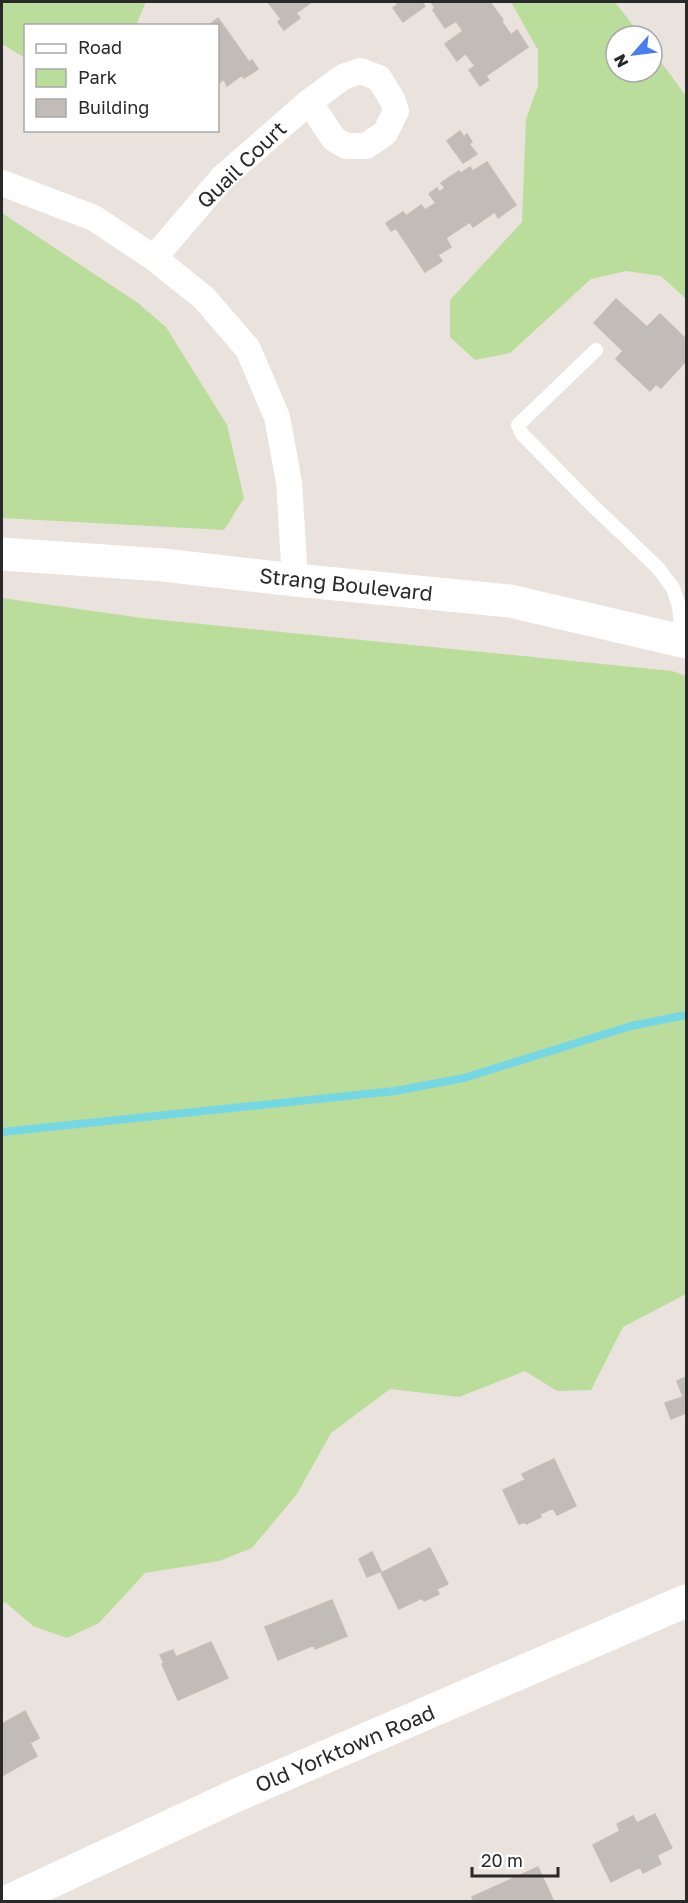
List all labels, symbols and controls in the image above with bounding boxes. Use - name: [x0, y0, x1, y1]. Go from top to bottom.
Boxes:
- legend: [24, 24, 219, 132]
- north arrow: [604, 24, 664, 84]
- text: Road: [78, 36, 122, 58]
- text: N: [609, 51, 632, 71]
- text: Park: [78, 66, 117, 88]
- text: Building: [78, 96, 149, 118]
- street label: Quail Court: [191, 115, 291, 213]
- street label: Strang Boulevard: [258, 562, 434, 606]
- street label: Old Yorktown Road: [251, 1699, 438, 1798]
- scale bar: [472, 1840, 558, 1878]
- text: 20 m: [481, 1849, 523, 1871]

